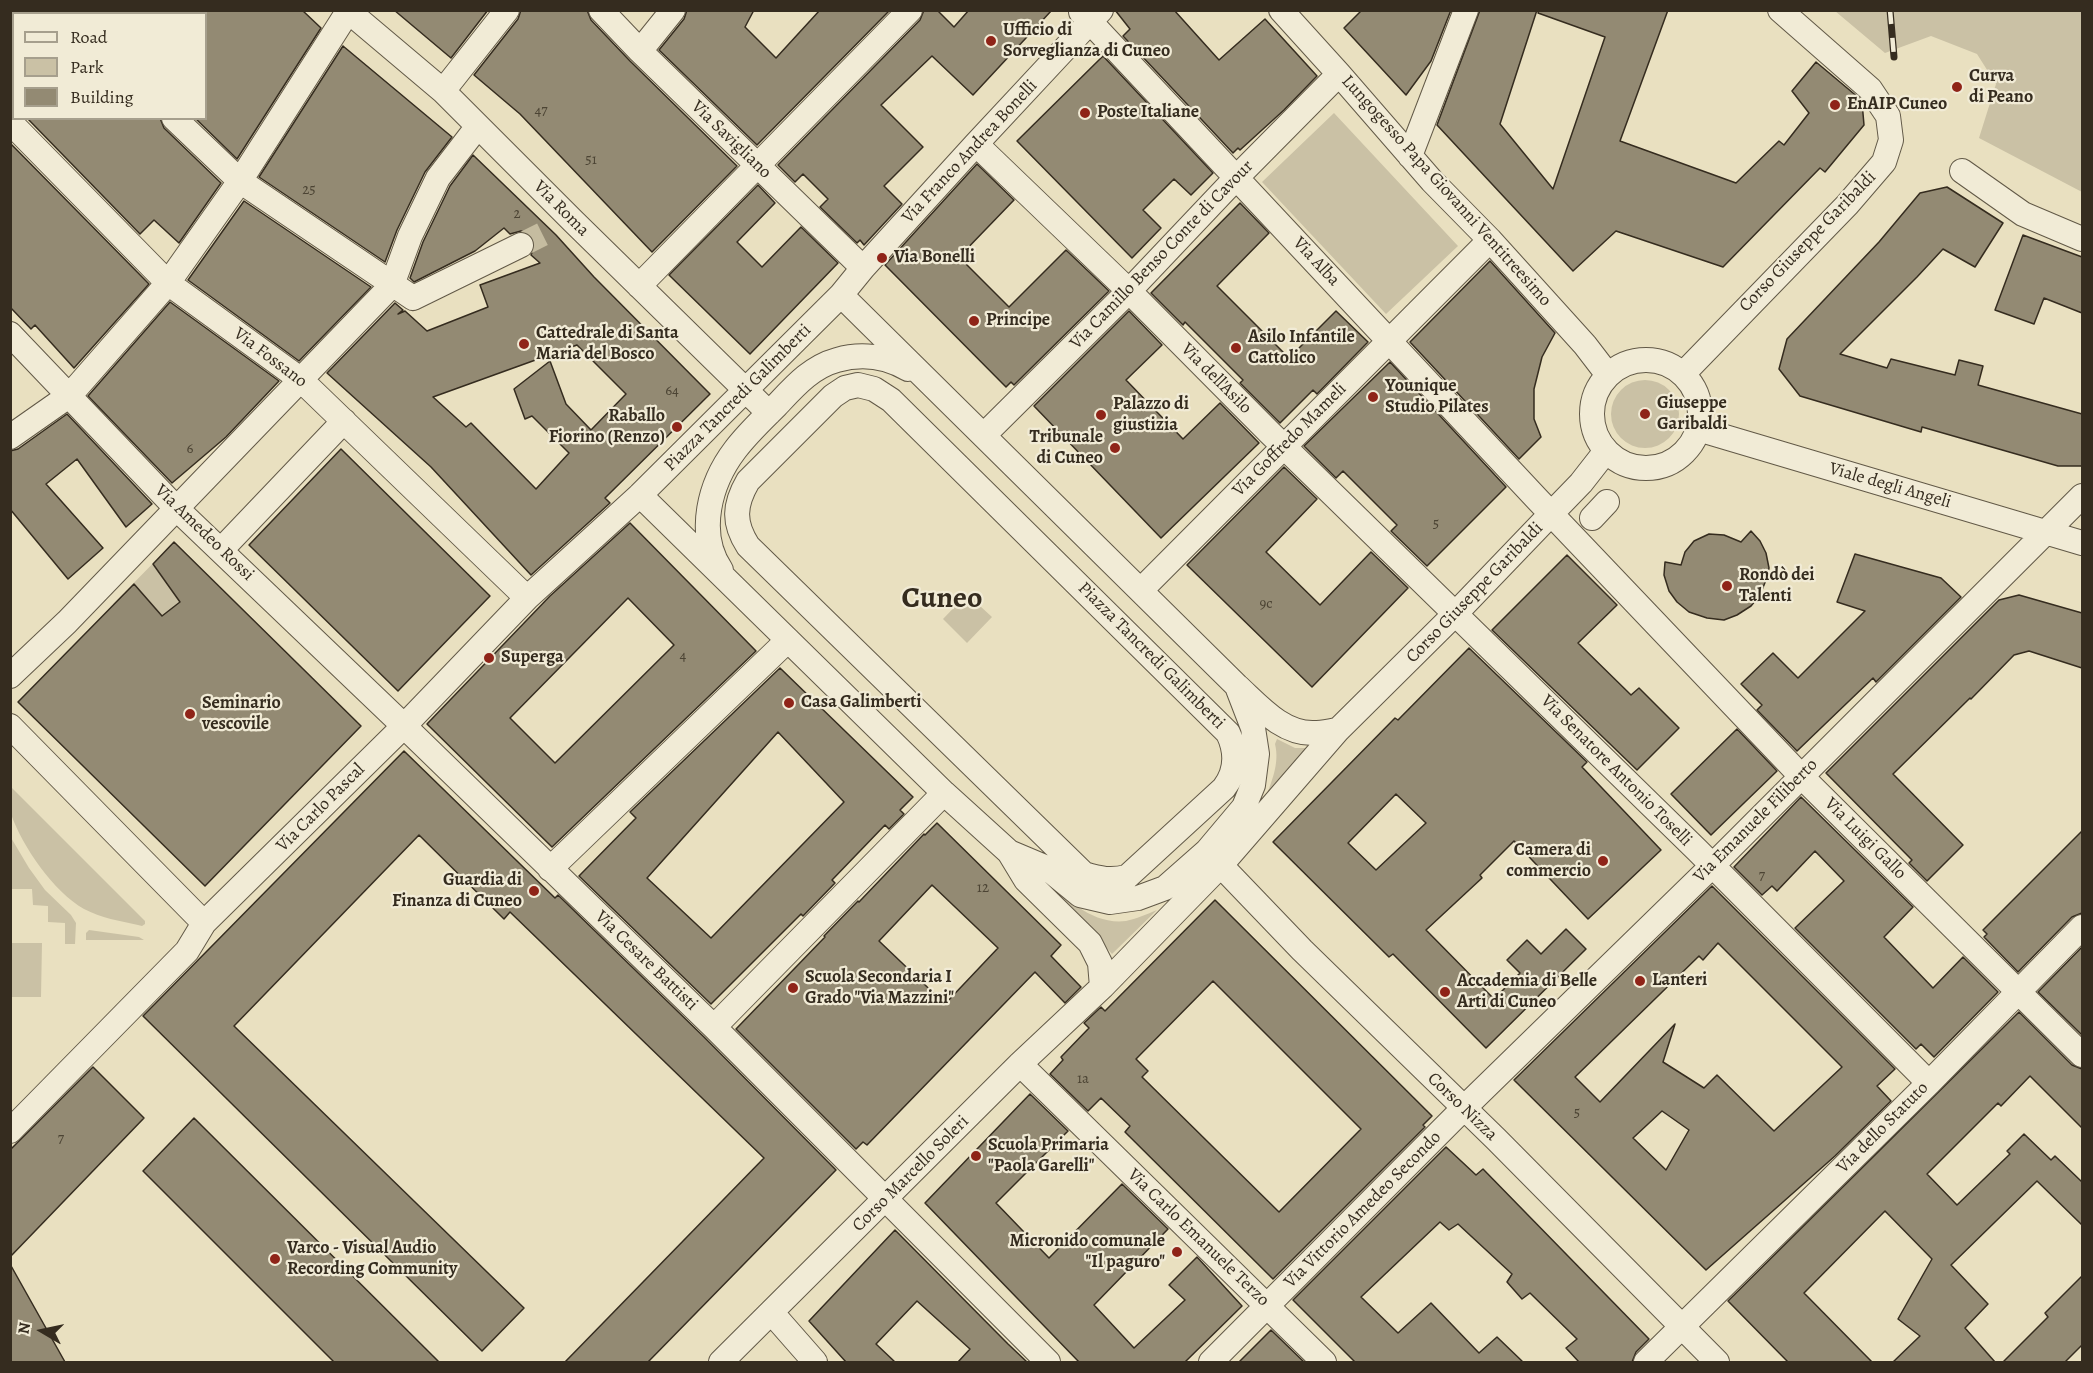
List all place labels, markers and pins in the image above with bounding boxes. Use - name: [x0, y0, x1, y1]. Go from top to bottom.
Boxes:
- place label: Ufficio di Sorveglianza di Cuneo: [1003, 20, 1170, 63]
- marker: Ufficio di Sorveglianza di Cuneo: [984, 34, 998, 48]
- place label: Curva di Peano: [1969, 66, 2033, 109]
- marker: Curva di Peano: [1950, 80, 1964, 94]
- place label: EnAIP Cuneo: [1847, 94, 1947, 116]
- marker: EnAIP Cuneo: [1828, 98, 1842, 112]
- place label: Poste Italiane: [1097, 102, 1199, 124]
- marker: Poste Italiane: [1078, 106, 1092, 120]
- place label: Via Bonelli: [894, 247, 975, 269]
- marker: Via Bonelli: [875, 251, 889, 265]
- place label: Principe: [986, 310, 1050, 332]
- marker: Principe: [967, 314, 981, 328]
- place label: Cattedrale di Santa Maria del Bosco: [536, 323, 679, 366]
- place label: Asilo Infantile Cattolico: [1248, 327, 1355, 370]
- marker: Cattedrale di Santa Maria del Bosco: [517, 337, 531, 351]
- marker: Asilo Infantile Cattolico: [1229, 341, 1243, 355]
- place label: Younique Studio Pilates: [1385, 376, 1489, 418]
- marker: Younique Studio Pilates: [1366, 390, 1380, 404]
- place label: Giuseppe Garibaldi: [1657, 393, 1728, 436]
- place label: Palazzo di giustizia: [1113, 394, 1189, 436]
- place label: Raballo Fiorino (Renzo): [549, 406, 665, 448]
- marker: Giuseppe Garibaldi: [1638, 407, 1652, 421]
- marker: Palazzo di giustizia: [1094, 408, 1108, 422]
- marker: Raballo Fiorino (Renzo): [670, 420, 684, 434]
- place label: Tribunale di Cuneo: [1029, 427, 1103, 470]
- marker: Tribunale di Cuneo: [1108, 441, 1122, 455]
- place label: Rondò dei Talenti: [1739, 565, 1814, 608]
- marker: Rondò dei Talenti: [1720, 579, 1734, 593]
- place label: Superga: [501, 647, 564, 669]
- marker: Superga: [482, 651, 496, 665]
- place label: Casa Galimberti: [801, 692, 921, 714]
- place label: Seminario vescovile: [202, 693, 281, 736]
- marker: Casa Galimberti: [782, 696, 796, 710]
- marker: Seminario vescovile: [183, 707, 197, 721]
- place label: Camera di commercio: [1506, 840, 1591, 882]
- marker: Camera di commercio: [1596, 854, 1610, 868]
- place label: Guardia di Finanza di Cuneo: [392, 870, 522, 912]
- marker: Guardia di Finanza di Cuneo: [527, 884, 541, 898]
- place label: Scuola Secondaria I Grado "Via Mazzini": [805, 967, 954, 1010]
- place label: Lanteri: [1652, 970, 1707, 992]
- place label: Accademia di Belle Arti di Cuneo: [1457, 971, 1597, 1014]
- marker: Lanteri: [1633, 974, 1647, 988]
- marker: Scuola Secondaria I Grado "Via Mazzini": [786, 981, 800, 995]
- marker: Accademia di Belle Arti di Cuneo: [1438, 985, 1452, 999]
- place label: Scuola Primaria "Paola Garelli": [988, 1135, 1109, 1178]
- marker: Scuola Primaria "Paola Garelli": [969, 1149, 983, 1163]
- place label: Micronido comunale "Il paguro": [1009, 1231, 1165, 1274]
- place label: Varco - Visual Audio Recording Community: [287, 1238, 457, 1280]
- marker: Micronido comunale "Il paguro": [1170, 1245, 1184, 1259]
- marker: Varco - Visual Audio Recording Community: [268, 1252, 282, 1266]

